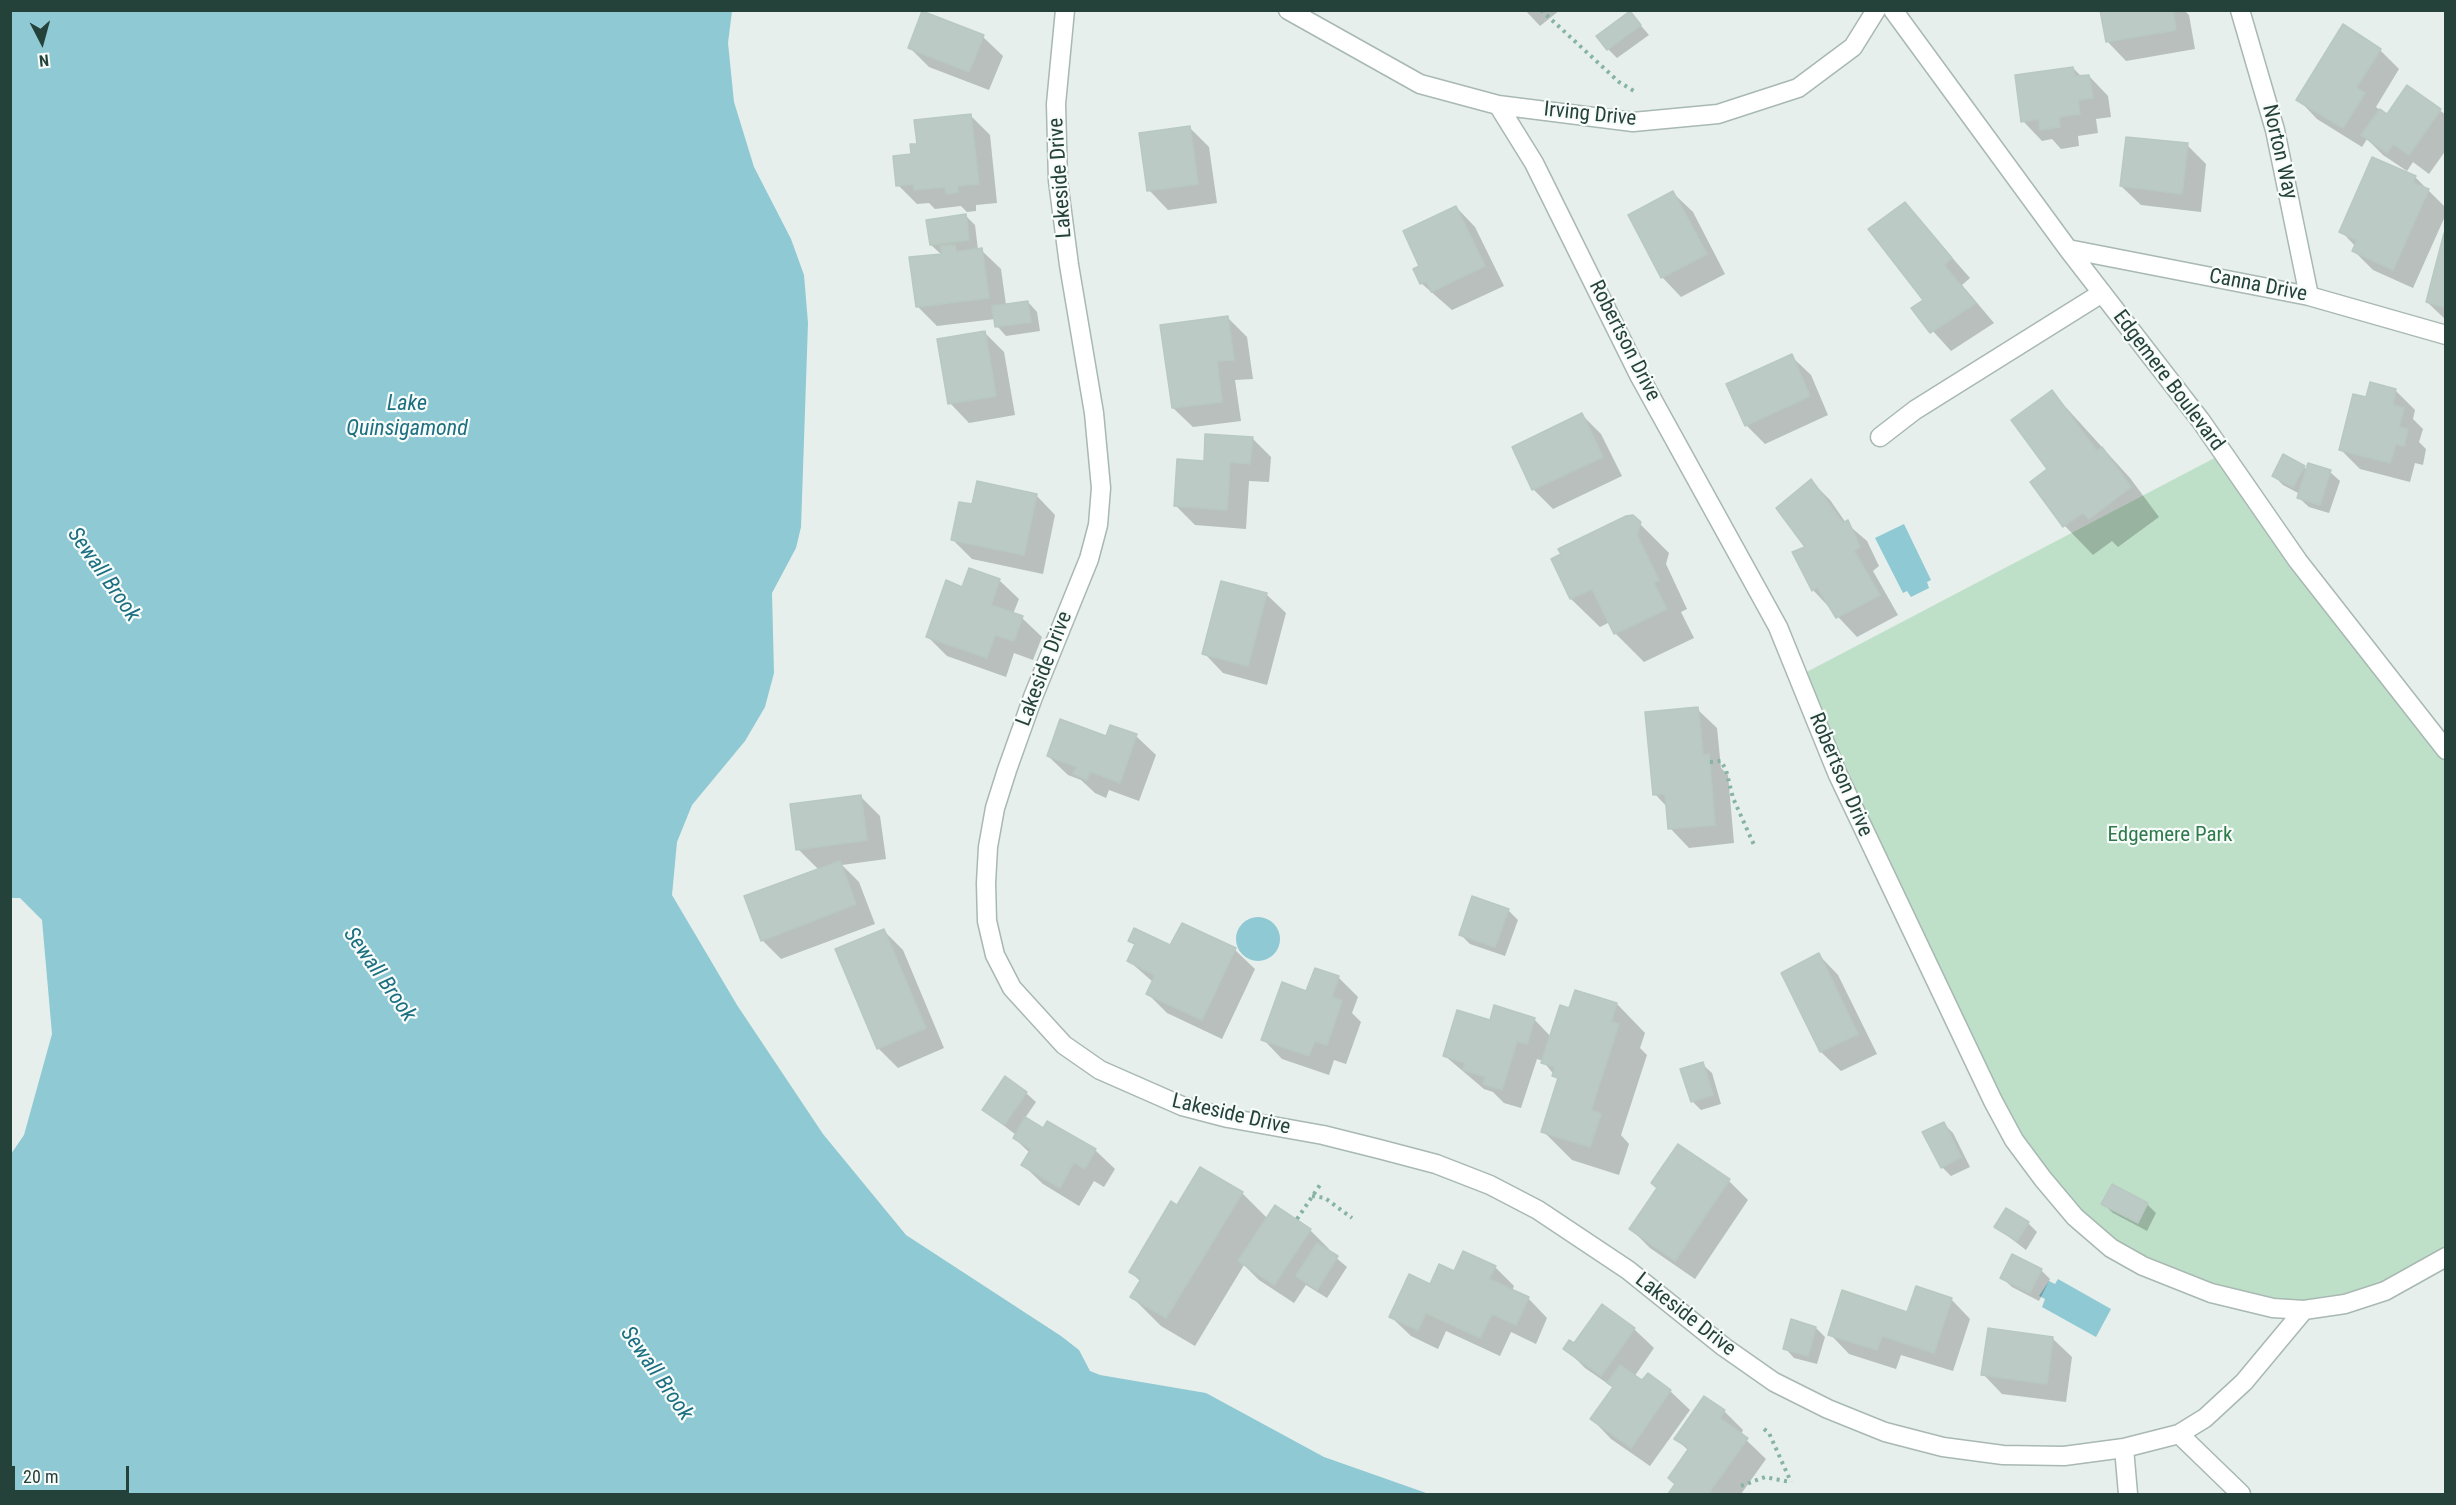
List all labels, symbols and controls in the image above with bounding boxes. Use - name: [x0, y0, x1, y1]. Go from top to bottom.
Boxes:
- north arrow: [12, 12, 72, 72]
- text: N: [38, 50, 50, 70]
- street label: Irving Drive: [1542, 98, 1638, 132]
- street label: Norton Way: [2256, 102, 2302, 202]
- street label: Lakeside Drive: [1044, 117, 1078, 239]
- street label: Canna Drive: [2207, 264, 2309, 308]
- street label: Robertson Drive: [1583, 276, 1665, 406]
- street label: Edgemere Boulevard: [2107, 306, 2229, 456]
- water label: Lake Quinsigamond: [346, 391, 468, 442]
- water label: Sewall Brook: [61, 523, 145, 627]
- street label: Lakeside Drive: [1012, 608, 1078, 730]
- street label: Robertson Drive: [1803, 709, 1877, 841]
- park label: Edgemere Park: [2108, 823, 2232, 849]
- water label: Sewall Brook: [337, 923, 421, 1027]
- street label: Lakeside Drive: [1169, 1089, 1293, 1141]
- street label: Lakeside Drive: [1630, 1268, 1740, 1362]
- water label: Sewall Brook: [614, 1322, 698, 1426]
- scale bar: [15, 1454, 132, 1492]
- text: 20 m: [23, 1466, 58, 1487]

